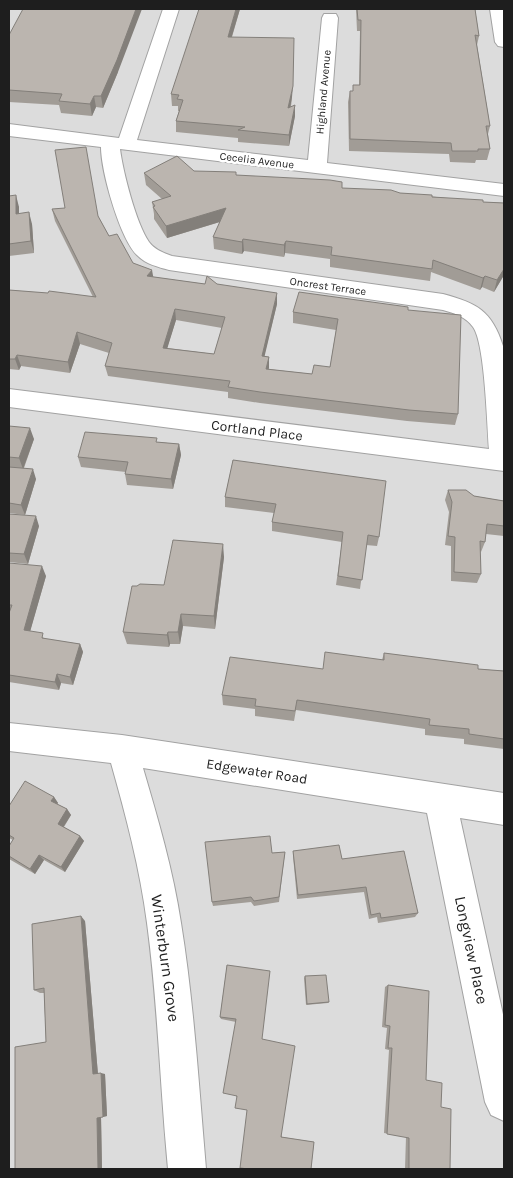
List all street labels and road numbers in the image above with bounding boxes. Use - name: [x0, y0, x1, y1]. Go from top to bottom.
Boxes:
- street label: Highland Avenue: [313, 49, 334, 135]
- street label: Cecelia Avenue: [219, 149, 295, 172]
- street label: Oncrest Terrace: [289, 275, 367, 298]
- street label: Cortland Place: [210, 416, 304, 445]
- street label: Edgewater Road: [205, 755, 309, 788]
- street label: Winterburn Grove: [147, 893, 184, 1023]
- street label: Longview Place: [451, 894, 492, 1006]

